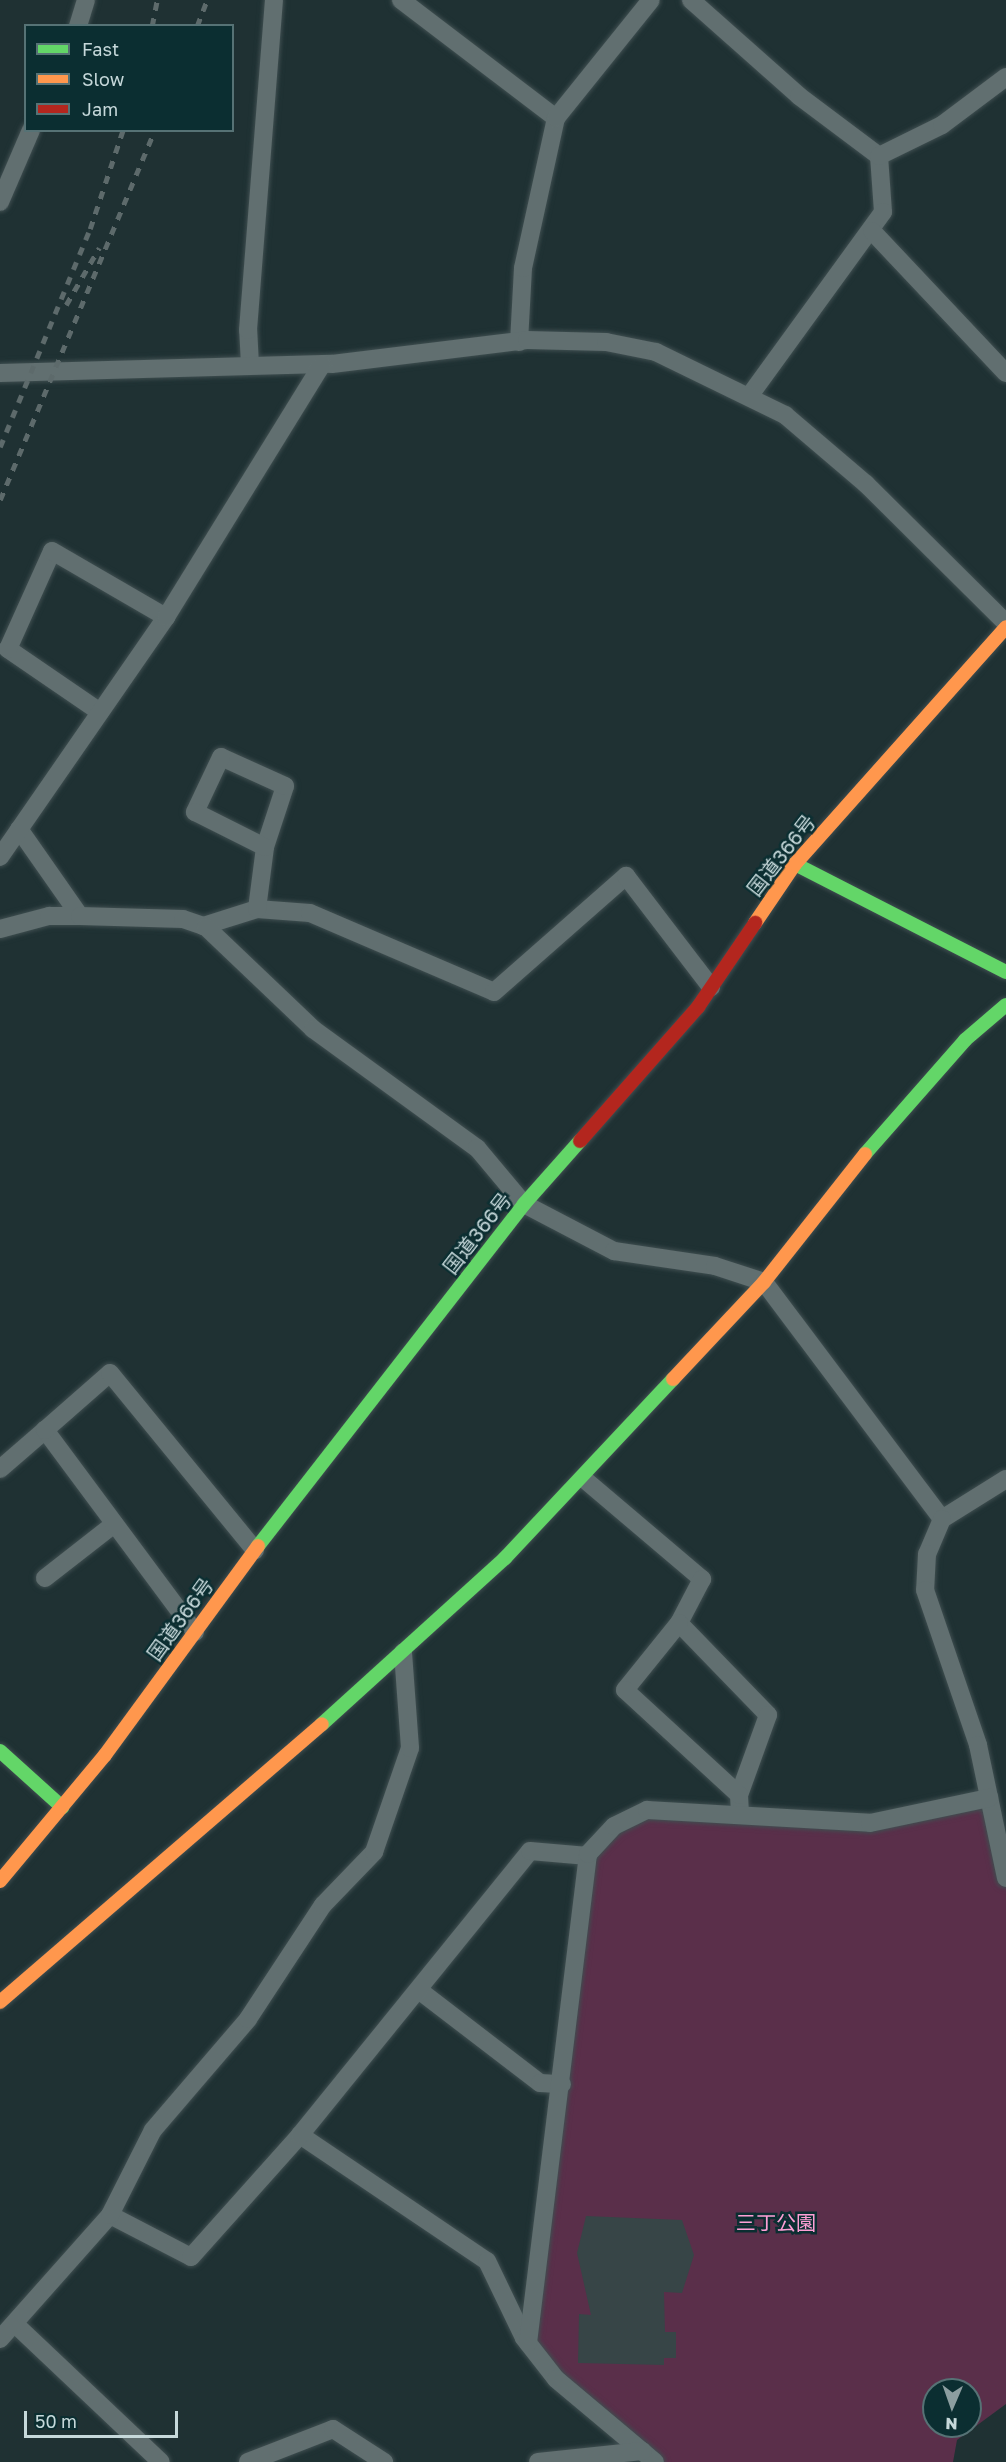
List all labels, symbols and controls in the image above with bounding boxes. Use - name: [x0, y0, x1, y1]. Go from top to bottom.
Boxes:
- legend: [24, 24, 234, 132]
- text: Fast: [82, 38, 119, 60]
- text: Slow: [82, 68, 124, 90]
- text: Jam: [82, 98, 118, 120]
- street label: 国道366号: [742, 810, 820, 900]
- street label: 国道366号: [438, 1188, 516, 1278]
- street label: 国道366号: [142, 1573, 218, 1665]
- park label: 三丁公園: [736, 2210, 816, 2234]
- north arrow: [922, 2378, 982, 2438]
- scale bar: [27, 2399, 182, 2437]
- text: 50 m: [35, 2410, 77, 2432]
- text: N: [945, 2414, 958, 2434]

